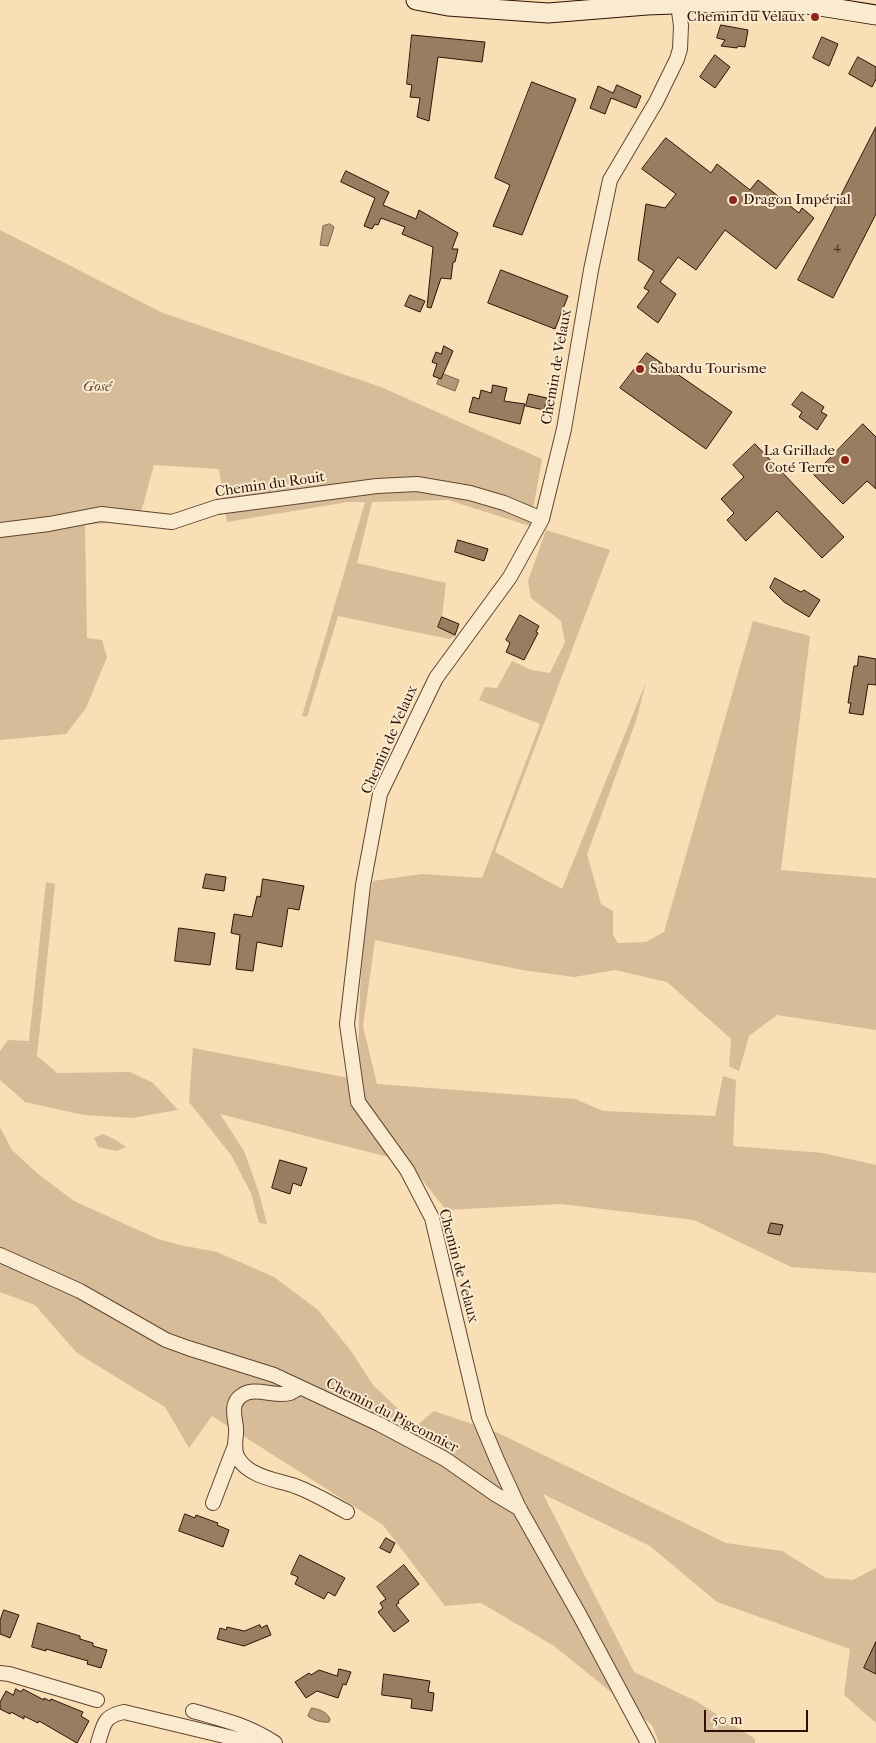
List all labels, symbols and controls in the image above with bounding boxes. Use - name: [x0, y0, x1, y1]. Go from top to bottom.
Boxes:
- place label: Chemin du Velaux: [687, 8, 805, 26]
- marker: Chemin du Velaux: [809, 11, 821, 23]
- place label: Dragon Impérial: [743, 191, 851, 209]
- marker: Dragon Impérial: [727, 194, 739, 206]
- house number: 4: [833, 240, 841, 254]
- street label: Chemin de Velaux: [538, 308, 576, 426]
- place label: Sabardu Tourisme: [650, 360, 766, 378]
- marker: Sabardu Tourisme: [634, 363, 646, 375]
- park label: Gosé: [83, 378, 111, 396]
- place label: La Grillade Coté Terre: [764, 442, 835, 477]
- marker: La Grillade Coté Terre: [839, 454, 851, 466]
- street label: Chemin du Rouit: [214, 468, 326, 502]
- street label: Chemin de Velaux: [358, 683, 422, 797]
- street label: Chemin de Velaux: [434, 1207, 482, 1325]
- street label: Chemin du Pigeonnier: [323, 1375, 461, 1457]
- scale bar: [706, 1700, 810, 1732]
- text: 50 m: [712, 1710, 742, 1728]

